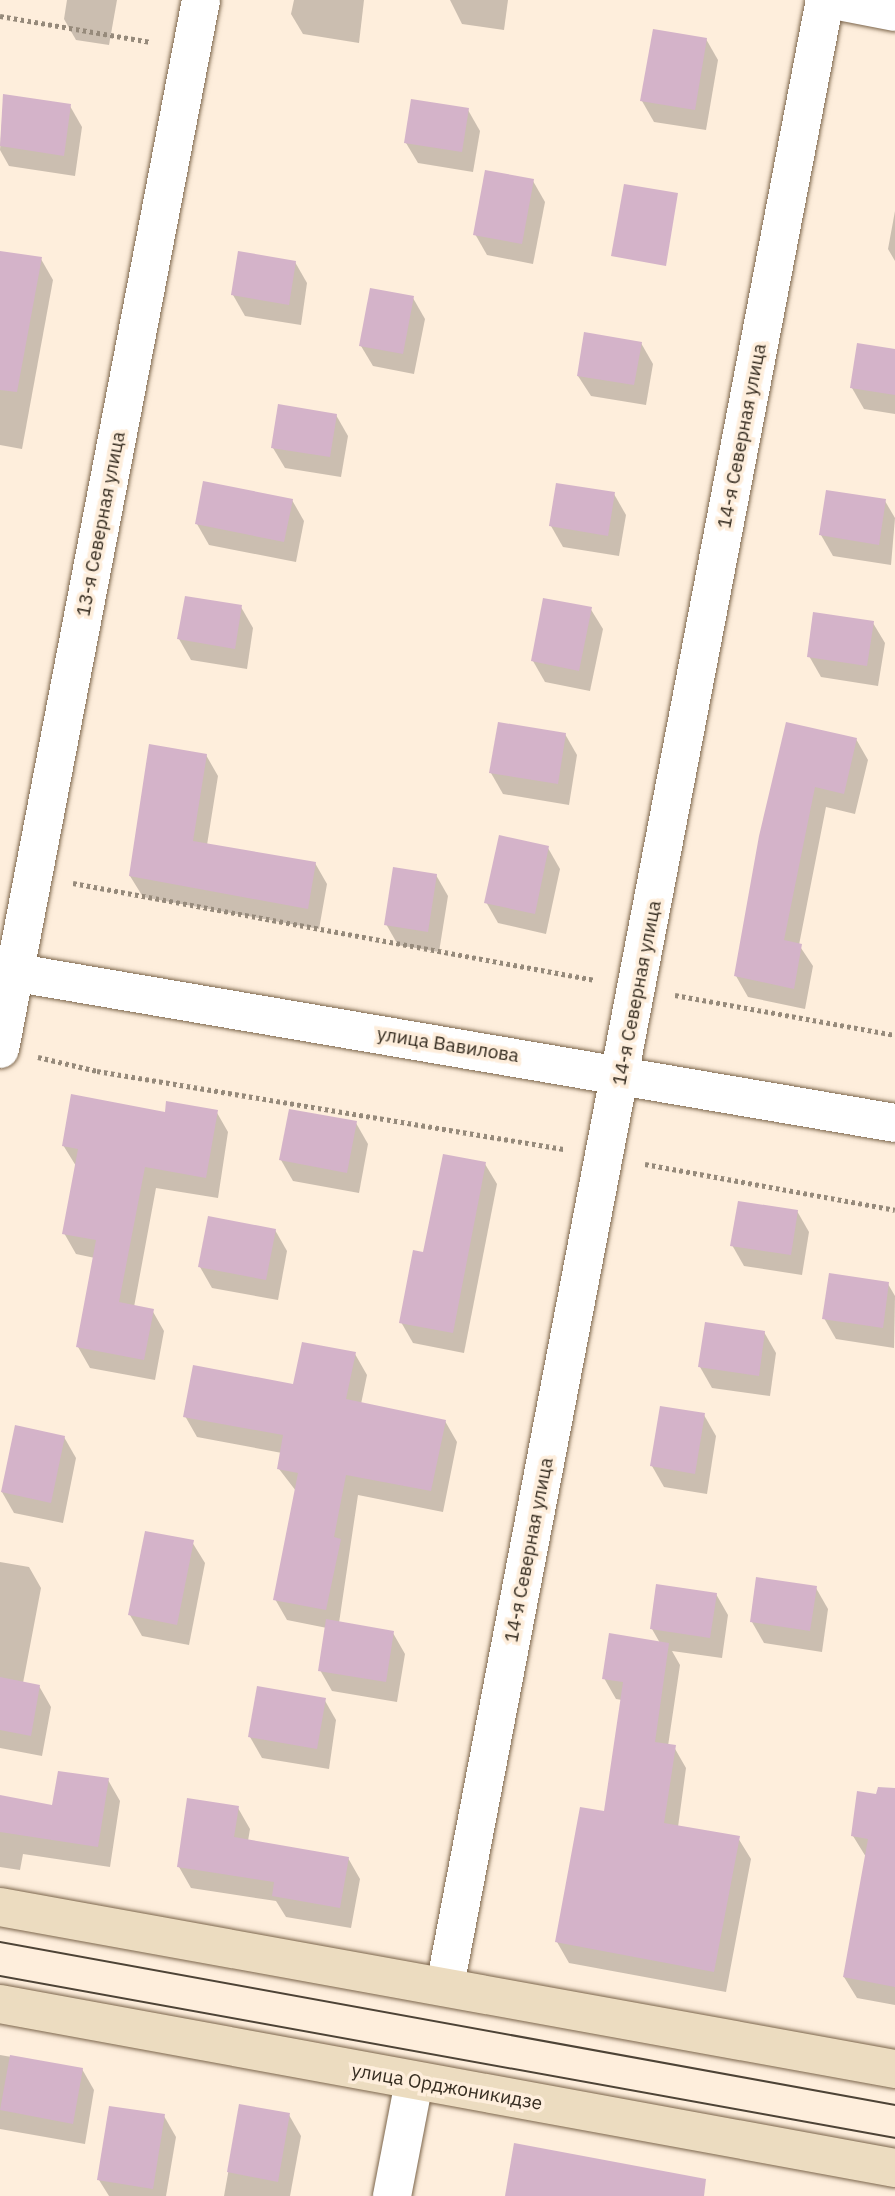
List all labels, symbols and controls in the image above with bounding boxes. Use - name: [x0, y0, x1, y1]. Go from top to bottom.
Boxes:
- street label: 14-я Северная улица: [713, 342, 771, 530]
- street label: 13-я Северная улица: [72, 430, 130, 618]
- street label: 14-я Северная улица: [608, 899, 666, 1087]
- street label: улица Вавилова: [375, 1023, 521, 1067]
- street label: 14-я Северная улица: [500, 1456, 558, 1644]
- street label: улица Орджоникидзе: [350, 2059, 544, 2115]

